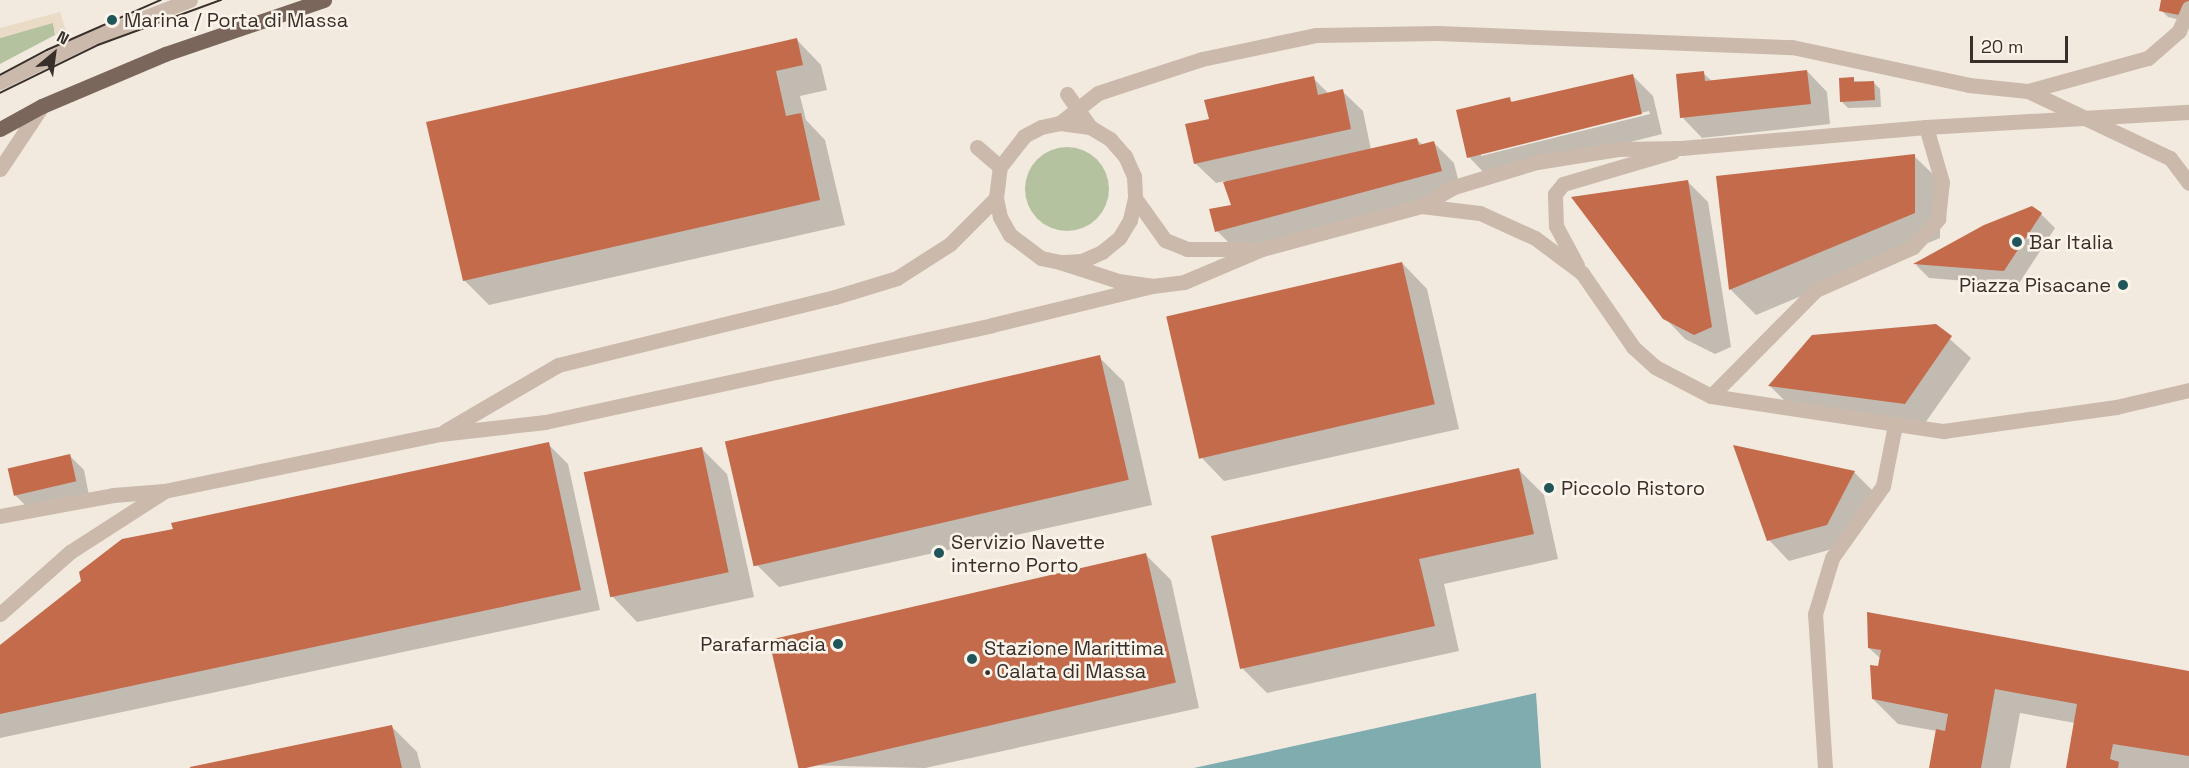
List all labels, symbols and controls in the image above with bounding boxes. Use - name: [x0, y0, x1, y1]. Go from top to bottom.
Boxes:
- place label: Marina / Porta di Massa: [124, 8, 348, 32]
- marker: Marina / Porta di Massa: [105, 13, 119, 27]
- north arrow: [24, 24, 84, 84]
- scale bar: [1973, 24, 2070, 62]
- text: N: [53, 26, 73, 50]
- text: 20 m: [1981, 35, 2024, 58]
- place label: Bar Italia: [2029, 230, 2113, 254]
- marker: Bar Italia: [2010, 235, 2024, 249]
- place label: Piazza Pisacane: [1959, 273, 2111, 297]
- marker: Piazza Pisacane: [2116, 278, 2130, 292]
- place label: Piccolo Ristoro: [1561, 476, 1705, 500]
- marker: Piccolo Ristoro: [1542, 481, 1556, 495]
- place label: Servizio Navette interno Porto: [951, 530, 1105, 577]
- marker: Servizio Navette interno Porto: [932, 546, 946, 560]
- place label: Parafarmacia: [700, 632, 826, 656]
- place label: Stazione Marittima • Calata di Massa: [984, 636, 1164, 683]
- marker: Parafarmacia: [831, 637, 845, 651]
- marker: Stazione Marittima • Calata di Massa: [965, 652, 979, 666]

